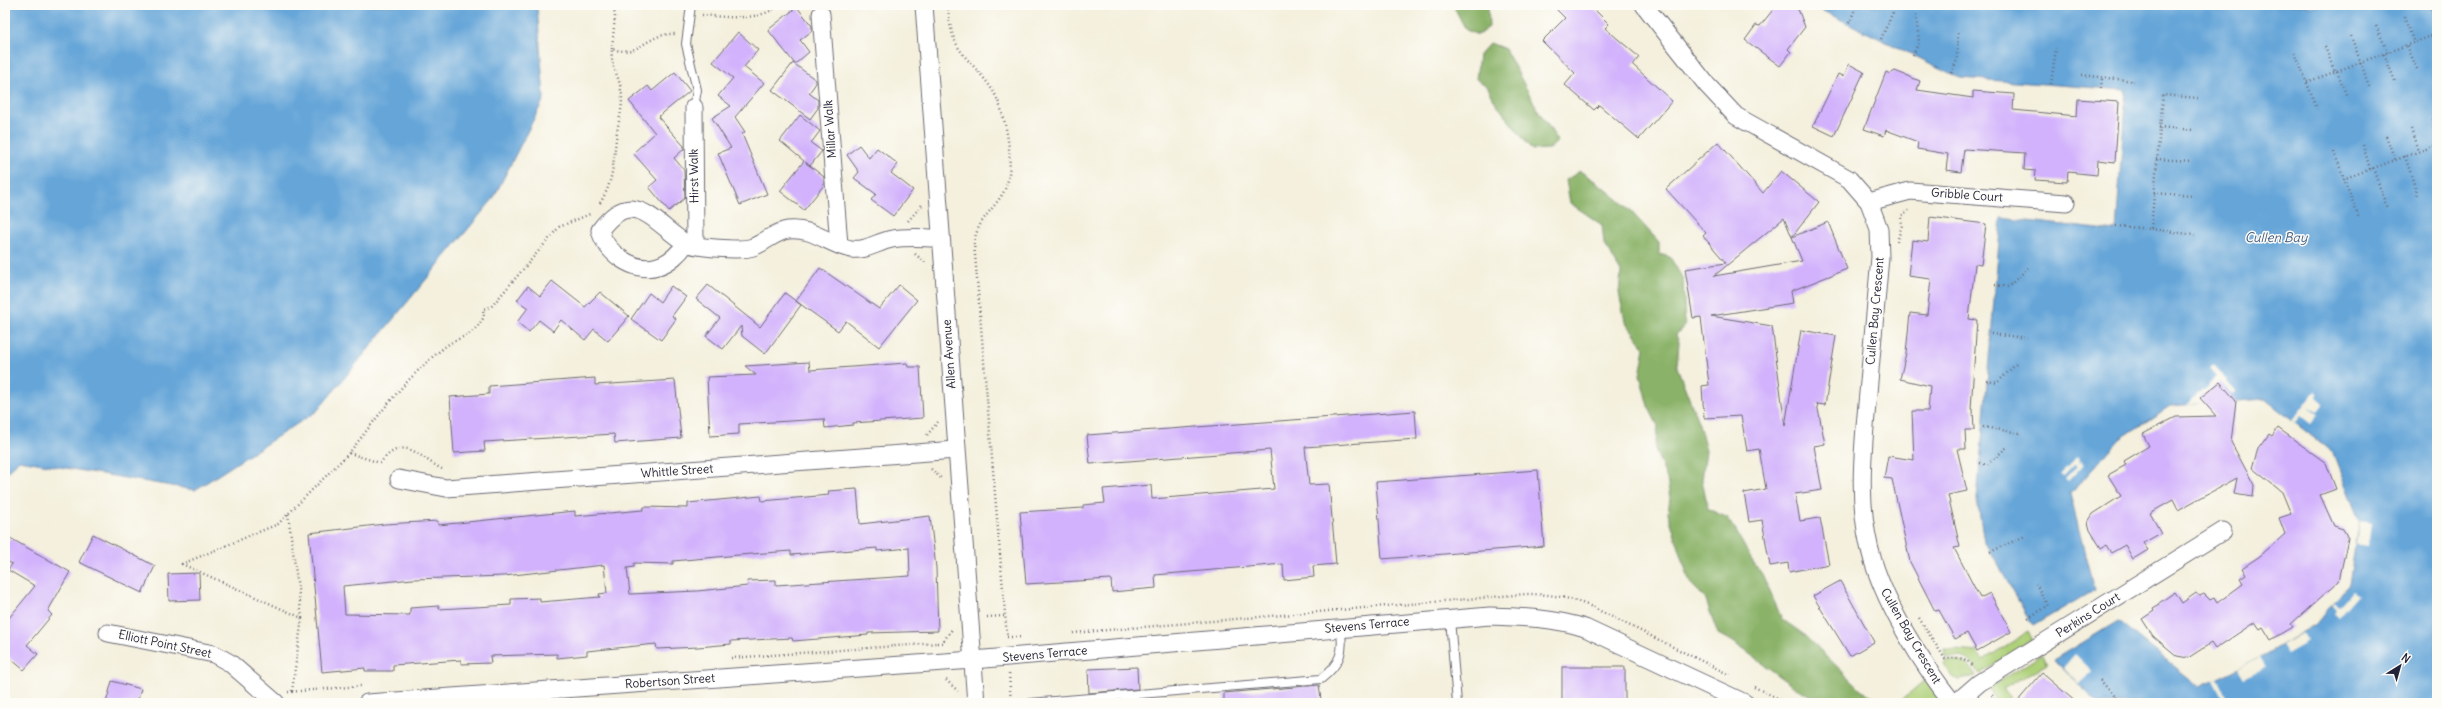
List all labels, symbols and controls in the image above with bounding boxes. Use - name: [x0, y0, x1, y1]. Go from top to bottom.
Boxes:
- street label: Millar Walk: [820, 99, 839, 159]
- street label: Hirst Walk: [686, 149, 701, 204]
- street label: Gribble Court: [1931, 185, 2003, 204]
- water label: Cullen Bay: [2245, 229, 2309, 246]
- street label: Cullen Bay Crescent: [1862, 256, 1887, 366]
- street label: Allen Avenue: [939, 319, 958, 389]
- street label: Whittle Street: [640, 460, 714, 481]
- street label: Cullen Bay Crescent: [1878, 585, 1945, 686]
- street label: Perkins Court: [2053, 589, 2123, 640]
- street label: Stevens Terrace: [1324, 613, 1410, 636]
- street label: Elliott Point Street: [117, 626, 213, 661]
- street label: Stevens Terrace: [1002, 642, 1088, 665]
- north arrow: [2380, 646, 2420, 686]
- text: N: [2399, 650, 2413, 666]
- street label: Robertson Street: [624, 670, 716, 691]

